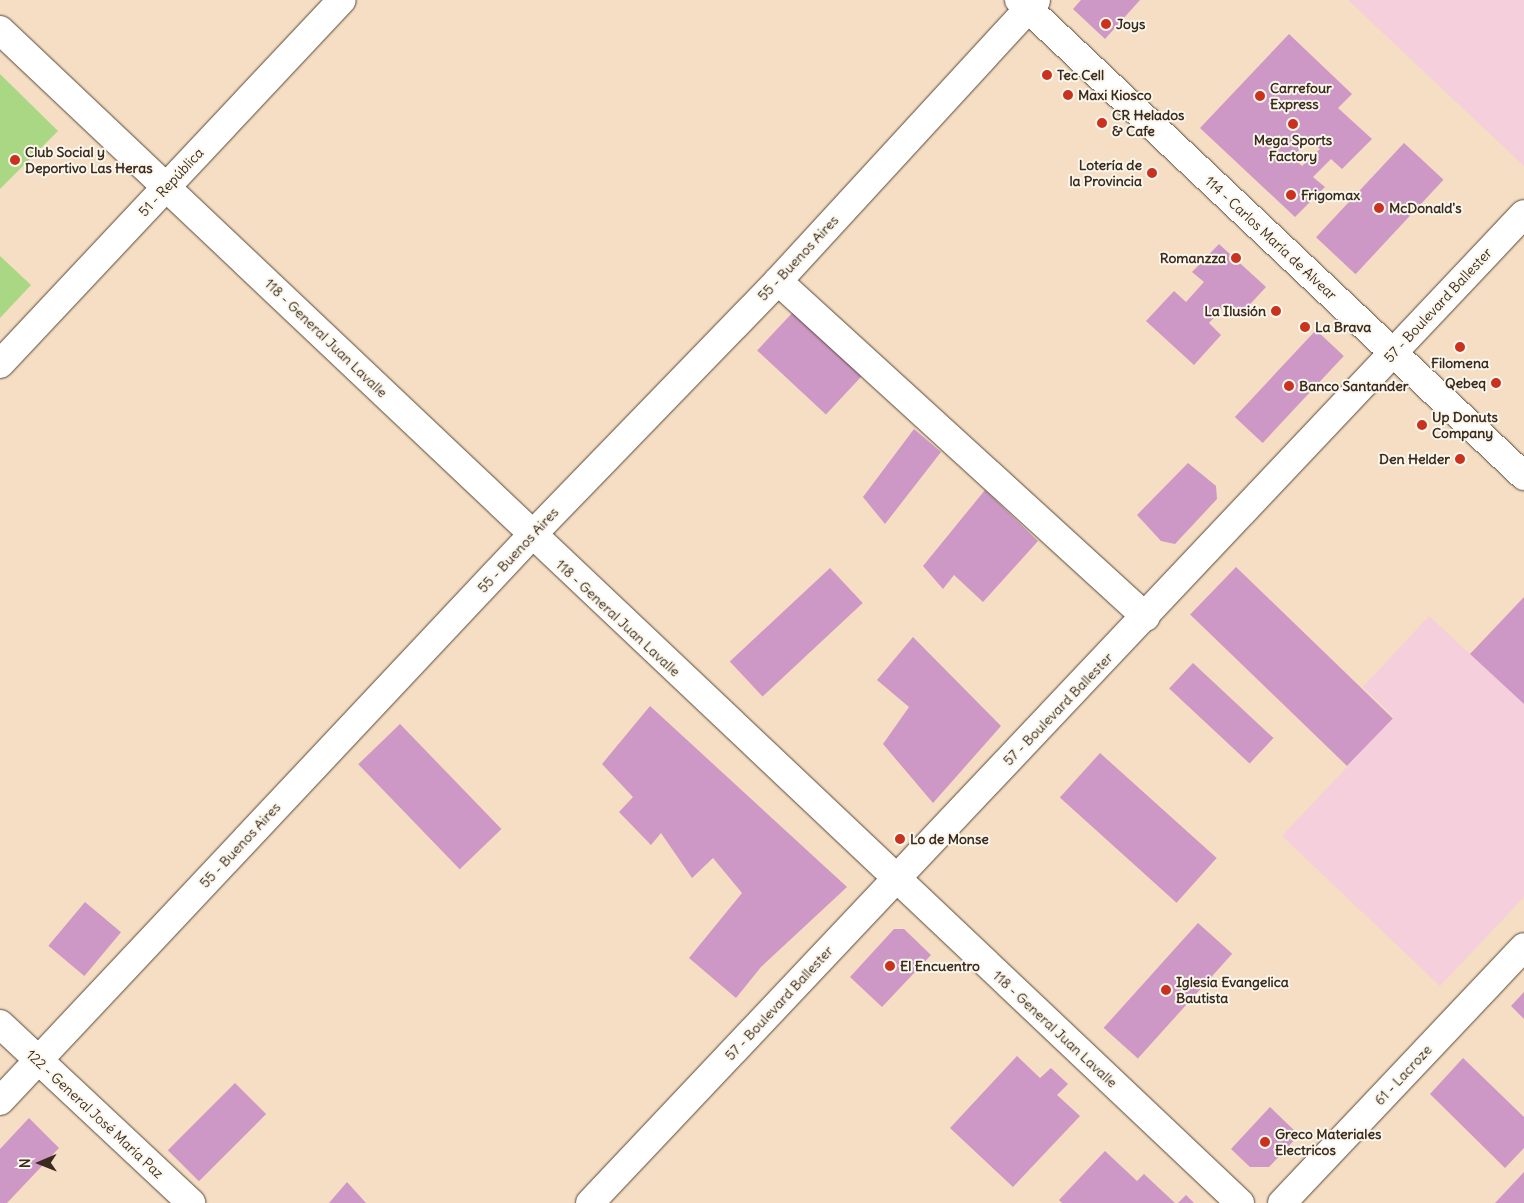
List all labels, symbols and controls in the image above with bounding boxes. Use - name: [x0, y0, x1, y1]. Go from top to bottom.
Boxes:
- place label: Joys: [1116, 16, 1145, 32]
- marker: Joys: [1100, 18, 1112, 30]
- place label: Tec Cell: [1057, 67, 1104, 83]
- marker: Tec Cell: [1041, 69, 1053, 81]
- place label: Carrefour Express: [1270, 80, 1332, 112]
- place label: Maxi Kiosco: [1078, 87, 1151, 103]
- marker: Maxi Kiosco: [1062, 89, 1074, 101]
- marker: Carrefour Express: [1254, 90, 1266, 102]
- place label: CR Helados & Cafe: [1112, 107, 1184, 140]
- marker: CR Helados & Cafe: [1096, 117, 1108, 129]
- marker: Mega Sports Factory: [1287, 118, 1299, 130]
- place label: Mega Sports Factory: [1254, 132, 1332, 164]
- place label: Club Social y Deportivo Las Heras: [25, 144, 153, 176]
- street label: 51 - República: [135, 144, 207, 220]
- marker: Club Social y Deportivo Las Heras: [9, 154, 21, 166]
- place label: Lotería de la Provincia: [1069, 157, 1142, 190]
- marker: Lotería de la Provincia: [1146, 167, 1158, 179]
- street label: 114 - Carlos María de Alvear: [1202, 173, 1340, 303]
- place label: Frigomax: [1301, 187, 1360, 203]
- marker: Frigomax: [1285, 189, 1297, 201]
- place label: McDonald's: [1389, 200, 1462, 216]
- marker: McDonald's: [1373, 202, 1385, 214]
- street label: 55 - Buenos Aires: [754, 212, 842, 304]
- street label: 57 - Boulevard Ballester: [1381, 244, 1495, 366]
- place label: Romanzza: [1160, 250, 1226, 266]
- marker: Romanzza: [1230, 252, 1242, 264]
- street label: 118 - General Juan Lavalle: [261, 275, 391, 401]
- place label: La Ilusión: [1204, 303, 1266, 319]
- marker: La Ilusión: [1270, 305, 1282, 317]
- place label: La Brava: [1315, 319, 1371, 335]
- marker: La Brava: [1299, 321, 1311, 333]
- marker: Filomena: [1454, 341, 1466, 353]
- place label: Filomena: [1431, 355, 1489, 371]
- place label: Qebeq: [1445, 375, 1486, 391]
- marker: Qebeq: [1490, 377, 1502, 389]
- place label: Banco Santander: [1299, 378, 1408, 394]
- marker: Banco Santander: [1283, 380, 1295, 392]
- place label: Up Donuts Company: [1432, 409, 1498, 442]
- marker: Up Donuts Company: [1416, 419, 1428, 431]
- place label: Den Helder: [1379, 451, 1450, 467]
- marker: Den Helder: [1454, 453, 1466, 465]
- street label: 55 - Buenos Aires: [474, 504, 562, 596]
- street label: 118 - General Juan Lavalle: [552, 556, 684, 680]
- street label: 57 - Boulevard Ballester: [1000, 649, 1116, 769]
- street label: 55 - Buenos Aires: [196, 799, 284, 891]
- place label: Lo de Monse: [910, 831, 989, 847]
- marker: Lo de Monse: [894, 833, 906, 845]
- street label: 57 - Boulevard Ballester: [722, 942, 836, 1064]
- place label: El Encuentro: [900, 958, 980, 974]
- marker: El Encuentro: [884, 960, 896, 972]
- street label: 118 - General Juan Lavalle: [989, 967, 1121, 1091]
- place label: Iglesia Evangelica Bautista: [1176, 974, 1289, 1006]
- marker: Iglesia Evangelica Bautista: [1160, 984, 1172, 996]
- street label: 61 - Lacroze: [1371, 1041, 1435, 1109]
- street label: 122 - General José María Paz: [23, 1046, 167, 1182]
- place label: Greco Materiales Electricos: [1275, 1126, 1381, 1158]
- marker: Greco Materiales Electricos: [1259, 1136, 1271, 1148]
- north arrow: [15, 1138, 65, 1188]
- text: N: [16, 1158, 34, 1168]

